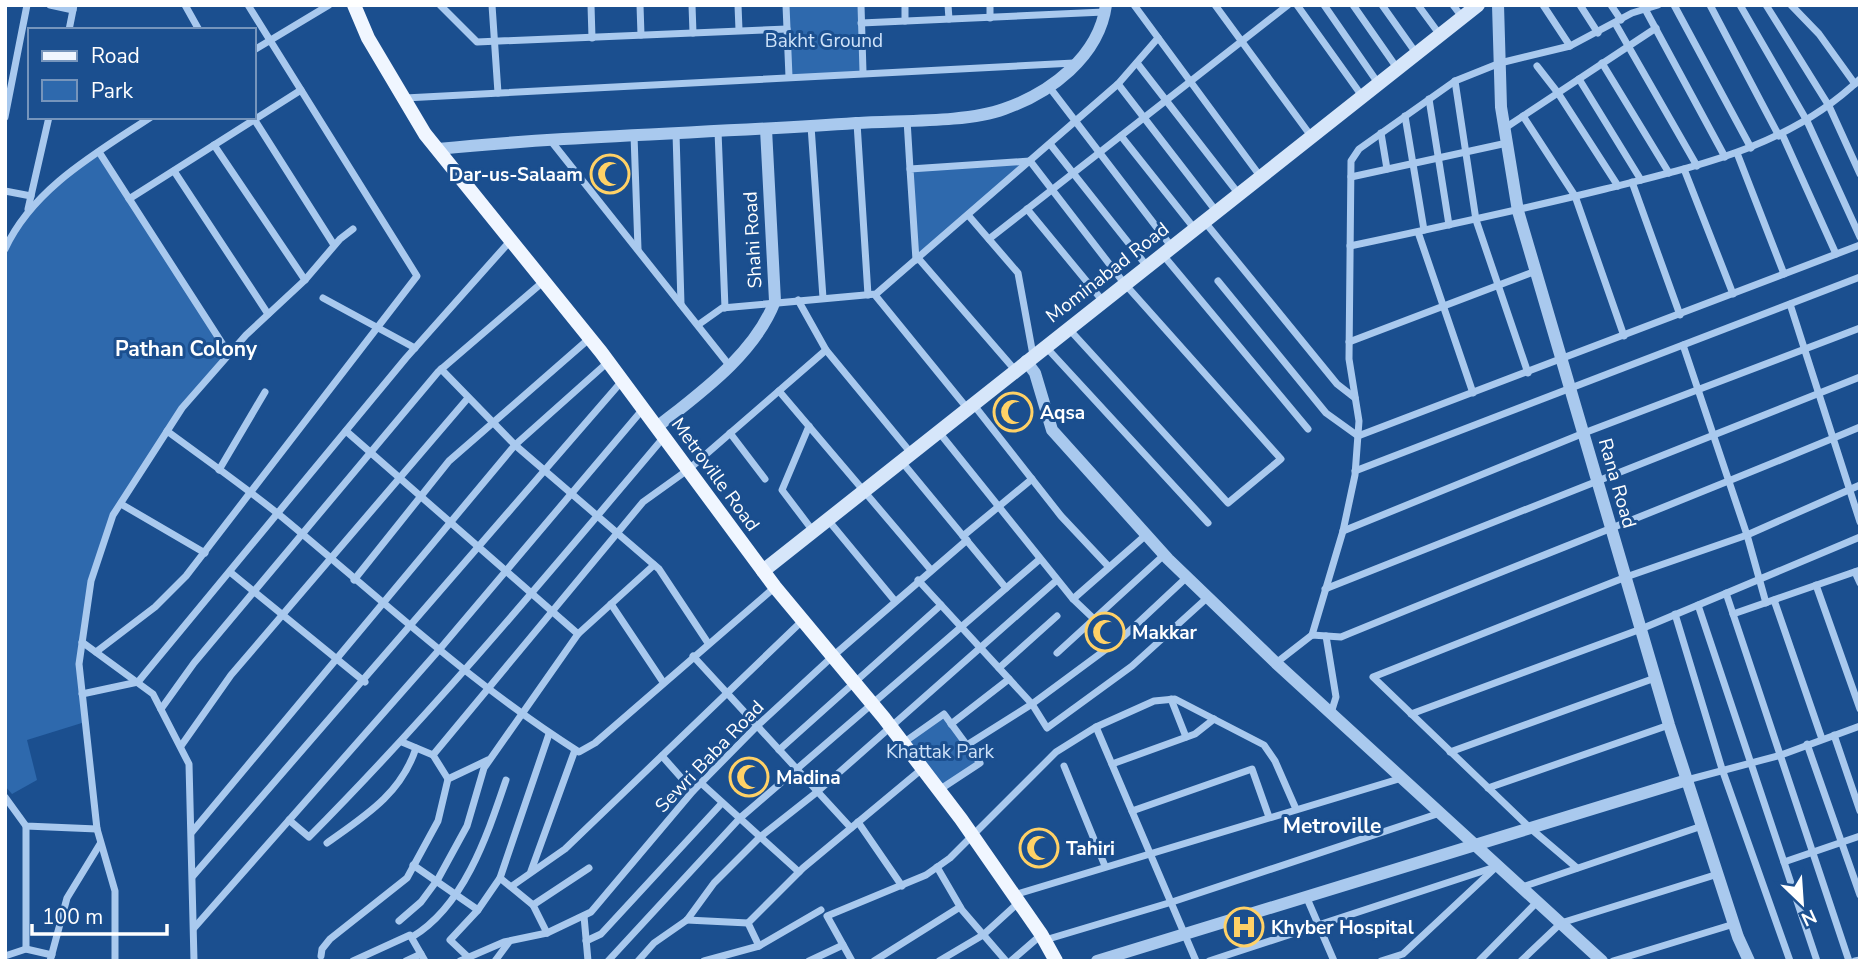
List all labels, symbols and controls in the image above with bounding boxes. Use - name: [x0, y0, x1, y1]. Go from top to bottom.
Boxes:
- legend: [28, 28, 256, 119]
- park label: Bakht Ground: [765, 28, 883, 54]
- text: Road: [91, 42, 140, 70]
- text: Park: [91, 77, 133, 105]
- mosque icon: Dar-us-Salaam: [589, 153, 631, 195]
- place label: Dar-us-Salaam: [449, 162, 583, 188]
- street label: Shahi Road: [737, 191, 769, 289]
- street label: Mominabad Road: [1041, 216, 1175, 329]
- district label: Pathan Colony: [115, 335, 258, 363]
- mosque icon: Aqsa: [992, 391, 1034, 433]
- place label: Aqsa: [1040, 400, 1085, 426]
- street label: Metroville Road: [665, 412, 765, 537]
- street label: Rana Road: [1592, 435, 1642, 531]
- mosque icon: Makkar: [1084, 611, 1126, 653]
- place label: Makkar: [1132, 620, 1198, 646]
- street label: Sewri Baba Road: [649, 695, 770, 819]
- park label: Khattak Park: [886, 739, 995, 765]
- mosque icon: Madina: [728, 756, 770, 798]
- place label: Madina: [776, 765, 841, 791]
- district label: Metroville: [1283, 812, 1381, 840]
- mosque icon: Tahiri: [1018, 827, 1060, 869]
- place label: Tahiri: [1066, 836, 1115, 862]
- north arrow: [1767, 868, 1837, 938]
- scale bar: [32, 892, 166, 936]
- text: 100 m: [42, 903, 103, 931]
- text: N: [1797, 903, 1821, 932]
- hospital icon: Khyber Hospital: [1223, 906, 1265, 948]
- place label: Khyber Hospital: [1271, 915, 1414, 941]

